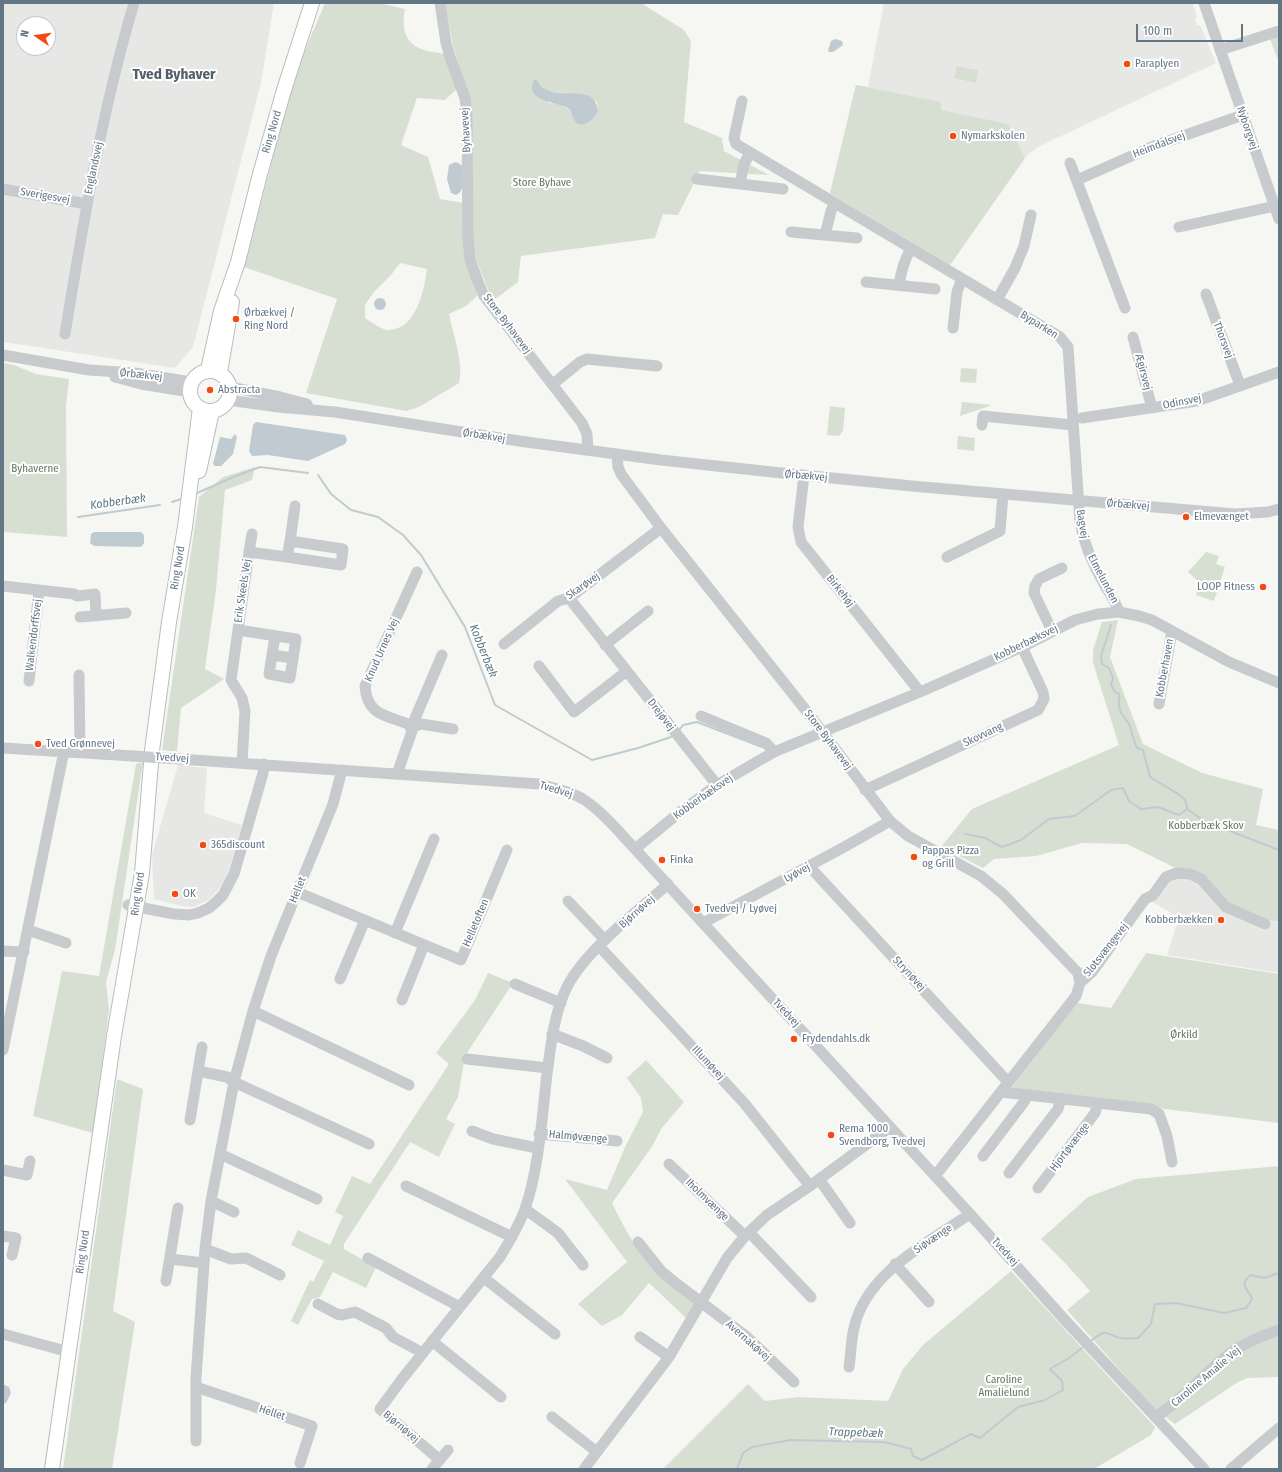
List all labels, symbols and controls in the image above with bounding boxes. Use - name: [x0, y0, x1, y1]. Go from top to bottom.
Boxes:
- north arrow: [16, 16, 56, 56]
- scale bar: [1138, 16, 1245, 42]
- text: 100 m: [1143, 24, 1172, 38]
- text: N: [18, 29, 32, 38]
- place label: Paraplyen: [1135, 57, 1179, 71]
- marker: Paraplyen: [1122, 59, 1132, 69]
- district label: Tved Byhaver: [132, 66, 216, 84]
- street label: Nyborgvej: [1233, 105, 1261, 151]
- street label: Byhavevej: [458, 107, 474, 153]
- street label: Ring Nord: [260, 109, 284, 155]
- place label: Nymarkskolen: [961, 129, 1025, 143]
- street label: Heimdalsvej: [1131, 129, 1187, 161]
- marker: Nymarkskolen: [948, 131, 958, 141]
- street label: Englandsvej: [82, 140, 106, 196]
- park label: Store Byhave: [513, 176, 571, 190]
- street label: Sverigesvej: [19, 185, 71, 207]
- street label: Store Byhavevej: [480, 291, 534, 357]
- place label: Ørbækvej / Ring Nord: [244, 306, 295, 332]
- street label: Byparken: [1018, 308, 1060, 342]
- marker: Ørbækvej / Ring Nord: [231, 314, 241, 324]
- street label: Thorsvej: [1210, 320, 1236, 360]
- street label: Ægirsvej: [1132, 352, 1154, 392]
- street label: Ørbækvej: [119, 366, 163, 384]
- place label: Abstracta: [218, 383, 260, 397]
- marker: Abstracta: [205, 385, 215, 395]
- street label: Odinsvej: [1162, 392, 1202, 412]
- street label: Ørbækvej: [462, 426, 506, 446]
- park label: Byhaverne: [11, 462, 59, 476]
- street label: Ørbækvej: [784, 468, 828, 484]
- water label: Kobberbæk: [89, 491, 147, 513]
- street label: Ørbækvej: [1106, 497, 1150, 513]
- street label: Bagvej: [1073, 508, 1091, 540]
- place label: Elmevænget: [1194, 510, 1249, 524]
- marker: Elmevænget: [1181, 512, 1191, 522]
- street label: Ring Nord: [168, 545, 188, 591]
- street label: Elmelunden: [1085, 552, 1121, 606]
- street label: Erik Skeels Vej: [232, 558, 254, 624]
- street label: Skarøvej: [564, 570, 602, 602]
- street label: Birkehøj: [823, 572, 857, 610]
- place label: LOOP Fitness: [1197, 580, 1255, 594]
- marker: LOOP Fitness: [1258, 582, 1268, 592]
- street label: Walkendorffsvej: [23, 598, 45, 672]
- street label: Knud Urnes Vej: [362, 616, 402, 684]
- water label: Kobberbæk: [466, 622, 500, 680]
- street label: Kobberbæksvej: [992, 622, 1060, 664]
- street label: Kobberhaven: [1153, 638, 1177, 698]
- street label: Drejøvej: [644, 696, 678, 734]
- street label: Store Byhavevej: [801, 707, 855, 773]
- street label: Skovvang: [961, 720, 1005, 750]
- place label: Tved Grønnevej: [46, 737, 115, 751]
- marker: Tved Grønnevej: [33, 739, 43, 749]
- street label: Tvedvej: [155, 750, 189, 766]
- street label: Kobberbæksvej: [671, 772, 735, 822]
- street label: Tvedvej: [538, 779, 574, 801]
- park label: Kobberbæk Skov: [1168, 819, 1244, 833]
- place label: 365discount: [211, 838, 265, 852]
- marker: 365discount: [198, 840, 208, 850]
- place label: Pappas Pizza og Grill: [922, 844, 979, 870]
- marker: Pappas Pizza og Grill: [909, 852, 919, 862]
- place label: Finka: [670, 853, 693, 867]
- marker: Finka: [657, 855, 667, 865]
- street label: Lyøvej: [782, 861, 812, 885]
- street label: Ring Nord: [128, 871, 148, 917]
- street label: Hellet: [287, 875, 309, 905]
- place label: OK: [183, 887, 196, 901]
- marker: OK: [170, 889, 180, 899]
- street label: Bjørnøvej: [617, 893, 657, 931]
- street label: Helletoften: [460, 897, 492, 949]
- place label: Tvedvej / Lyøvej: [705, 902, 777, 916]
- marker: Tvedvej / Lyøvej: [692, 904, 702, 914]
- place label: Kobberbækken: [1145, 913, 1213, 927]
- marker: Kobberbækken: [1216, 915, 1226, 925]
- street label: Slotsvængevej: [1081, 920, 1131, 980]
- street label: Strynøvej: [890, 954, 928, 994]
- street label: Tvedvej: [770, 996, 802, 1030]
- park label: Ørkild: [1170, 1028, 1198, 1042]
- place label: Frydendahls.dk: [802, 1032, 870, 1046]
- marker: Frydendahls.dk: [789, 1034, 799, 1044]
- street label: Illumøvej: [689, 1043, 727, 1083]
- street label: Hjortøvænge: [1047, 1120, 1093, 1174]
- place label: Rema 1000 Svendborg, Tvedvej: [839, 1122, 926, 1148]
- street label: Halmøvænge: [548, 1128, 608, 1146]
- marker: Rema 1000 Svendborg, Tvedvej: [826, 1130, 836, 1140]
- street label: Iholmvænge: [683, 1176, 731, 1224]
- street label: Siøvænge: [911, 1221, 955, 1257]
- street label: Ring Nord: [73, 1229, 93, 1275]
- street label: Tvedvej: [989, 1235, 1021, 1269]
- street label: Avernakøvej: [723, 1318, 773, 1364]
- street label: Caroline Amalie Vej: [1169, 1344, 1243, 1410]
- park label: Caroline Amalielund: [979, 1373, 1029, 1399]
- street label: Hellet: [257, 1402, 287, 1424]
- street label: Bjørnøvej: [380, 1408, 422, 1446]
- water label: Trappebæk: [828, 1425, 884, 1441]

